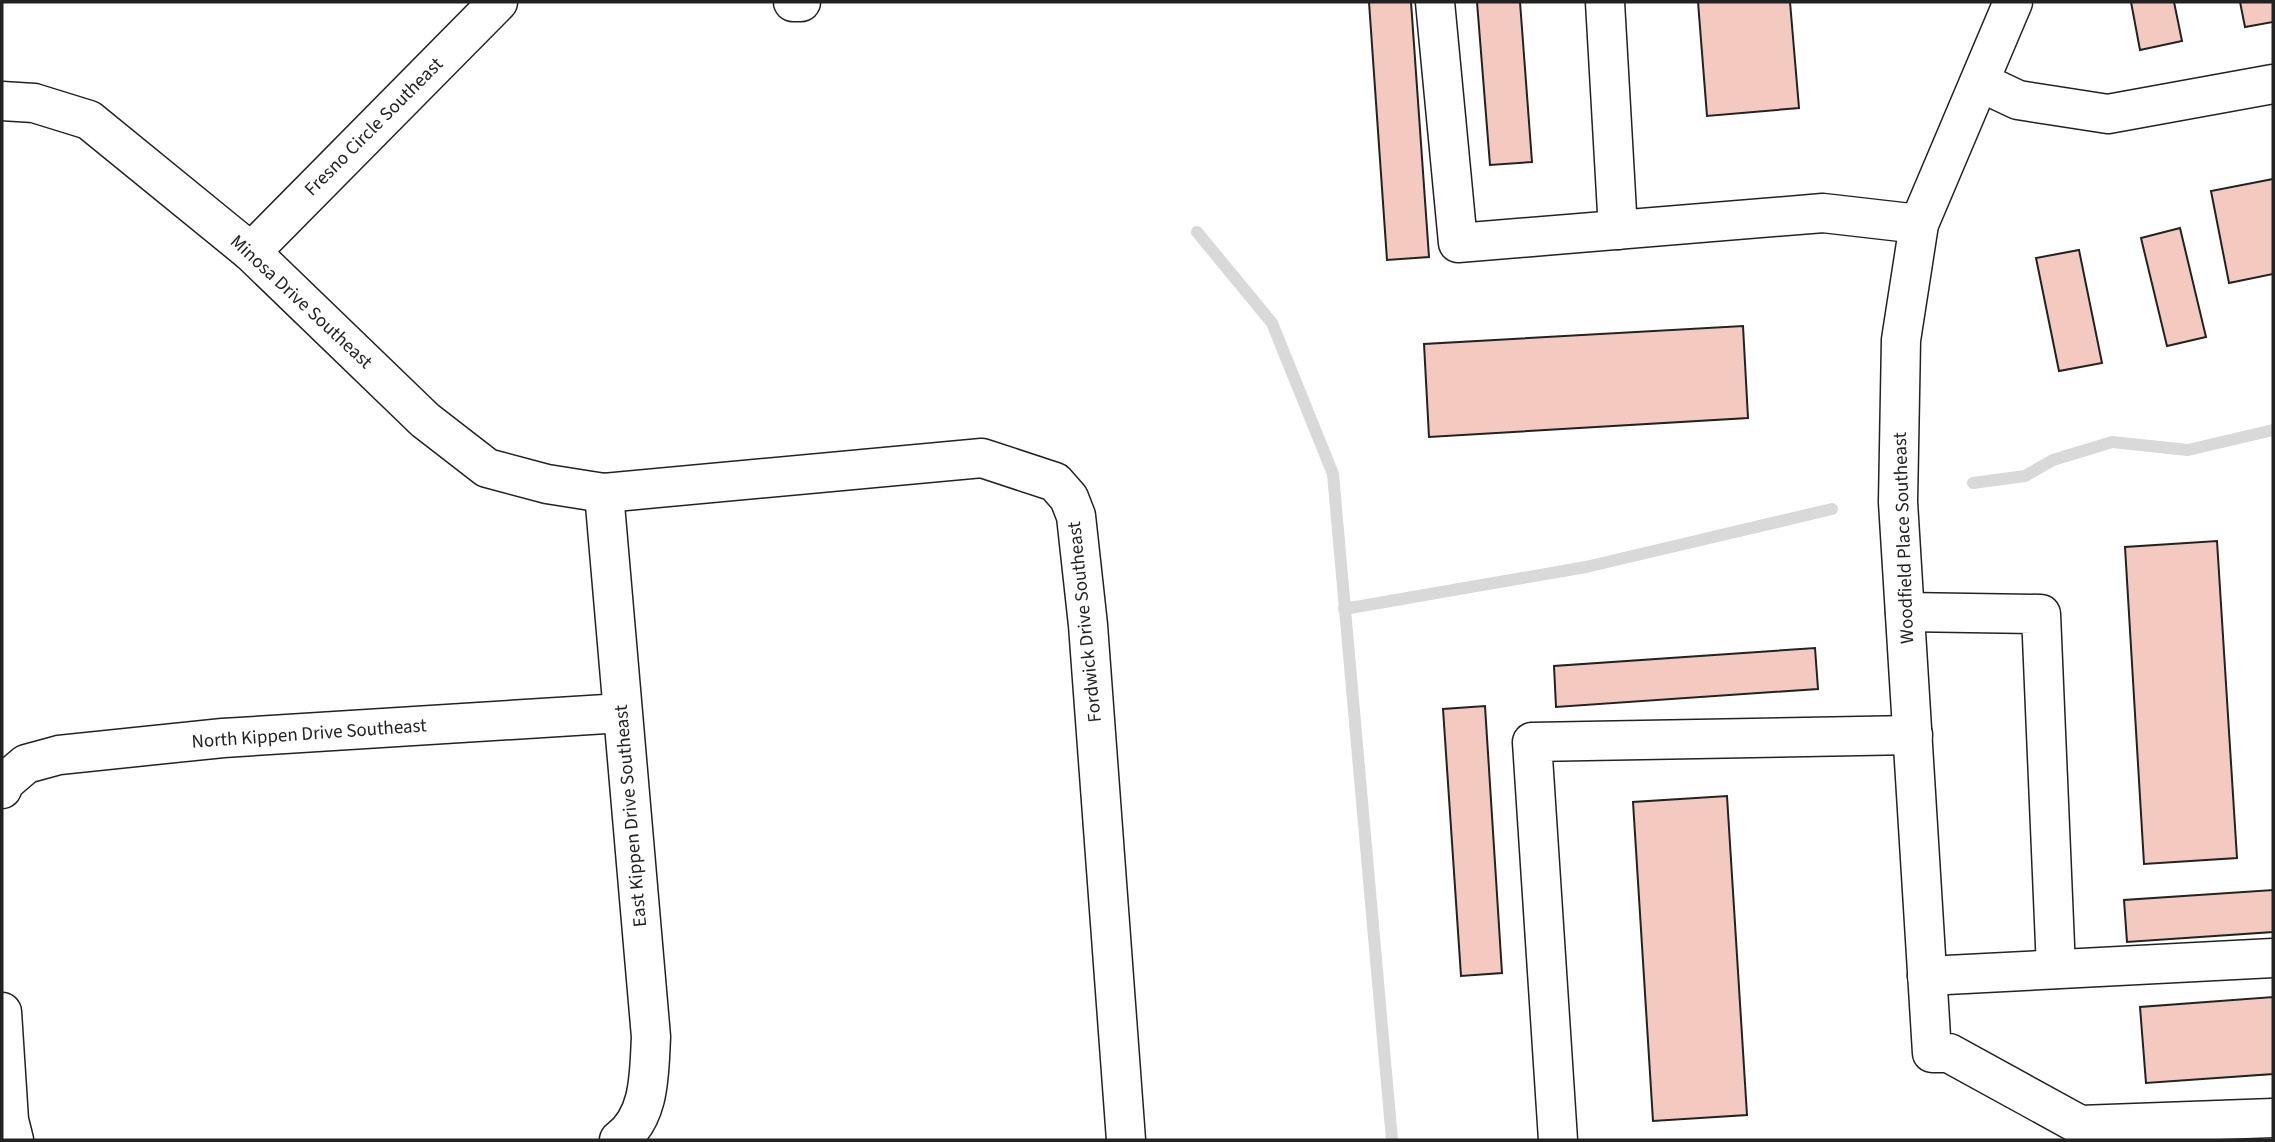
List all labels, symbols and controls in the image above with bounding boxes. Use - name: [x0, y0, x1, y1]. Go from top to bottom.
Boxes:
- street label: Fresno Circle Southeast: [299, 51, 450, 202]
- street label: Minosa Drive Southeast: [224, 229, 379, 376]
- street label: Woodfield Place Southeast: [1887, 431, 1921, 644]
- street label: Fordwick Drive Southeast: [1061, 520, 1109, 724]
- street label: East Kippen Drive Southeast: [608, 703, 654, 928]
- street label: North Kippen Drive Southeast: [191, 712, 428, 756]

